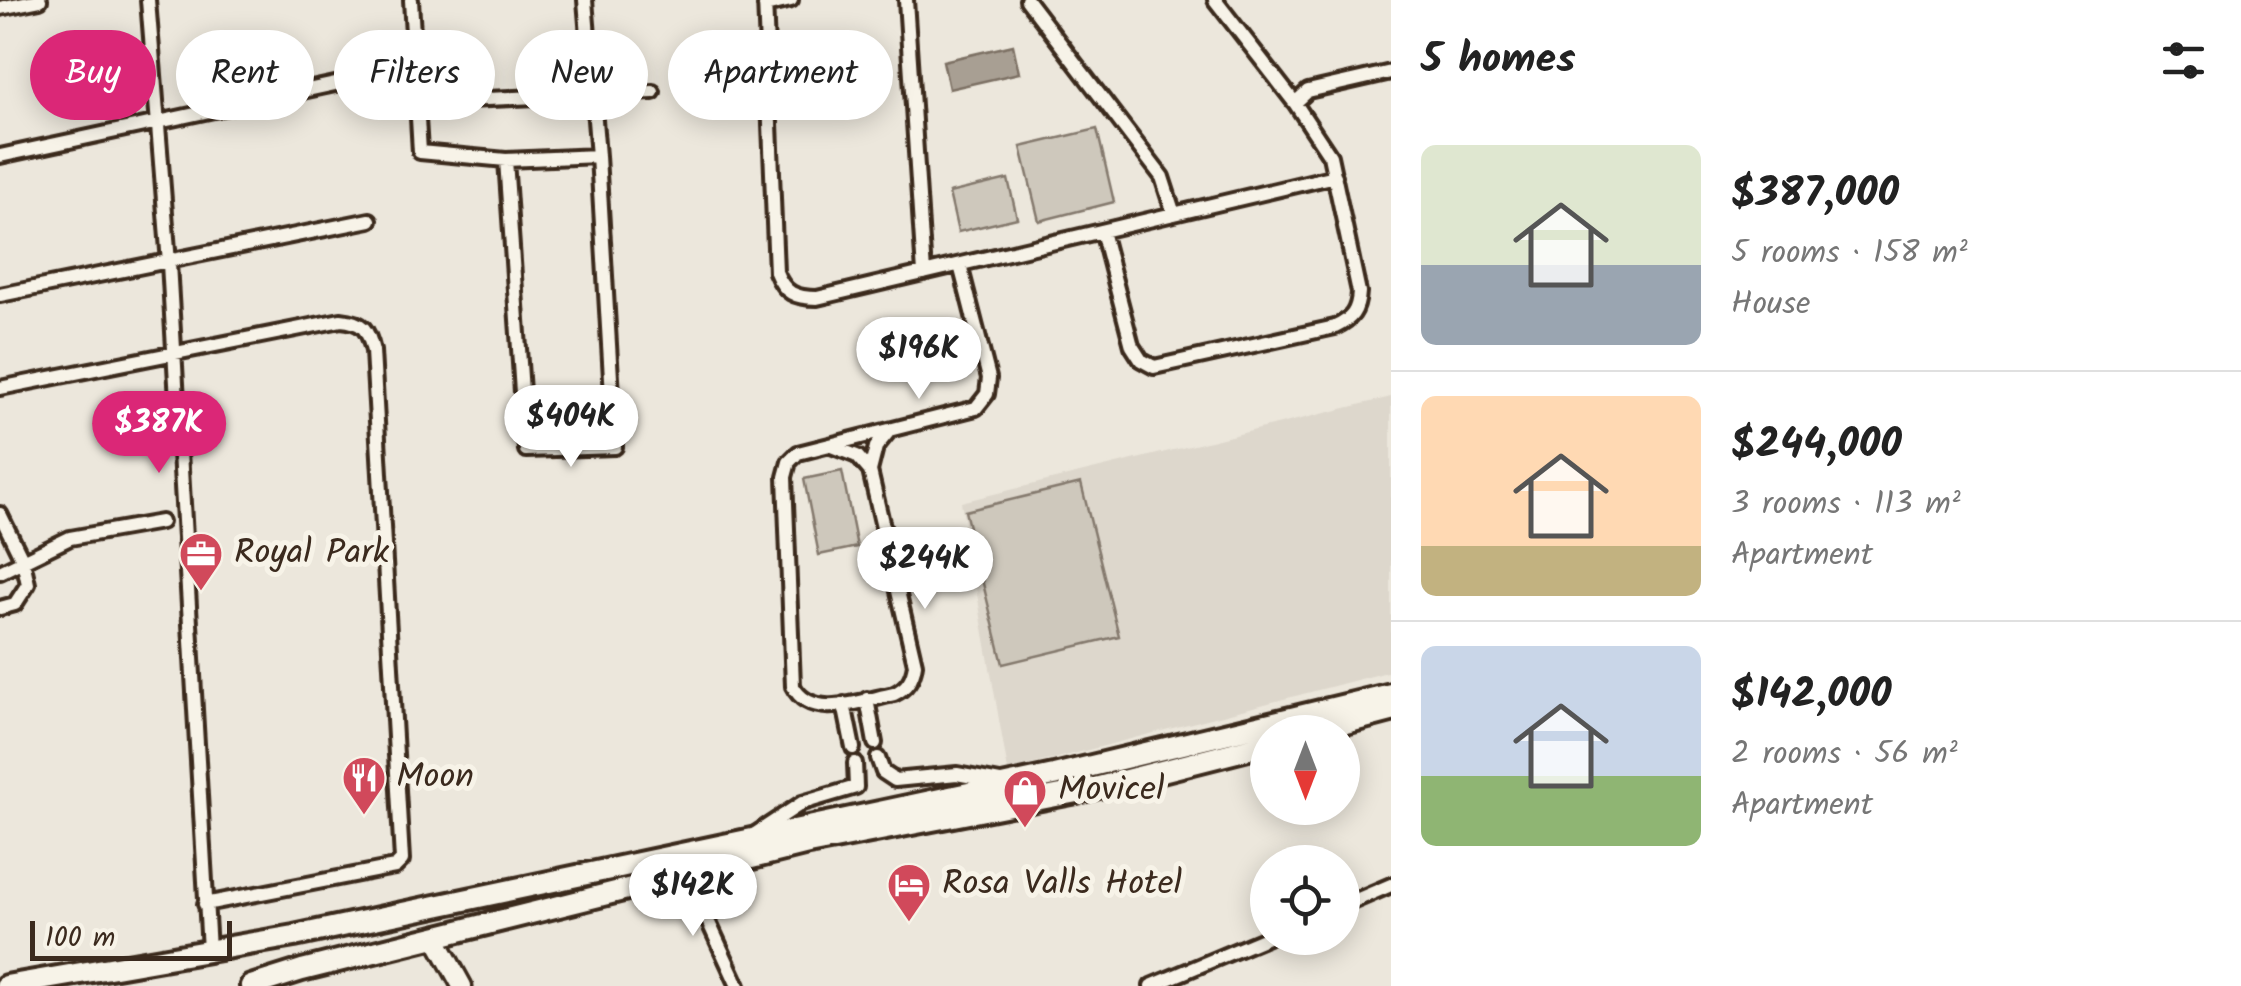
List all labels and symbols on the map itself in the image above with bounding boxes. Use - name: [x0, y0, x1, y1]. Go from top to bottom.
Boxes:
- pin: $196K: [849, 317, 989, 402]
- pin: $404K: [501, 385, 641, 470]
- pin: $387K: [89, 391, 229, 476]
- place label: Royal Park: [234, 526, 390, 582]
- pin: $244K: [855, 527, 995, 612]
- office icon: Royal Park: [178, 531, 224, 592]
- north arrow: [1250, 715, 1360, 825]
- place label: Moon: [396, 750, 474, 806]
- restaurant icon: Moon: [341, 755, 387, 816]
- place label: Movicel: [1058, 763, 1164, 819]
- shop icon: Movicel: [1002, 768, 1048, 829]
- pin: $142K: [623, 854, 763, 939]
- place label: Rosa Valls Hotel: [942, 857, 1182, 913]
- hotel icon: Rosa Valls Hotel: [886, 862, 932, 923]
- scale bar: [30, 916, 232, 960]

